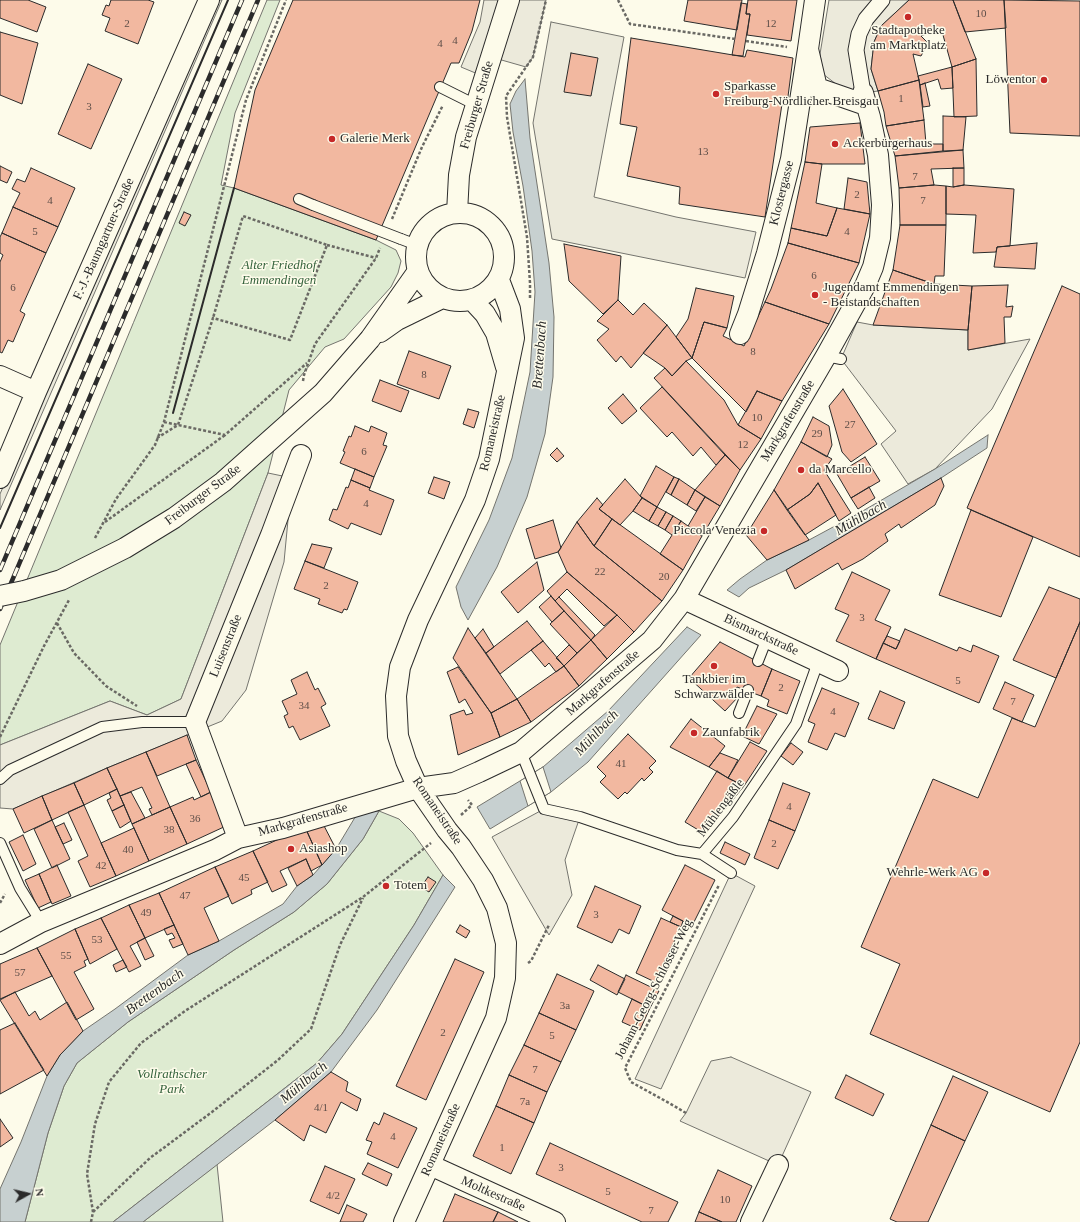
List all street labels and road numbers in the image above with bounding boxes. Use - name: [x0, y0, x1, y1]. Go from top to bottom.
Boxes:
- street label: Freiburger Straße: [457, 59, 497, 151]
- street label: Klostergasse: [766, 159, 798, 227]
- street label: F.-J.-Baumgartner-Straße: [70, 176, 138, 302]
- street label: Markgrafenstraße: [758, 377, 818, 465]
- street label: Romaneistraße: [477, 393, 509, 473]
- street label: Freiburger Straße: [162, 461, 244, 529]
- street label: Bismarckstraße: [721, 611, 801, 659]
- street label: Luisenstraße: [206, 612, 246, 680]
- street label: Markgrafenstraße: [563, 647, 643, 719]
- street label: Romaneistraße: [409, 774, 465, 848]
- street label: Mühlengäßle: [694, 776, 748, 840]
- street label: Markgrafenstraße: [256, 800, 350, 840]
- street label: Johann-Georg-Schlosser-Weg: [612, 916, 696, 1062]
- street label: Romaneistraße: [418, 1101, 464, 1179]
- street label: Moltkestraße: [458, 1173, 528, 1215]

